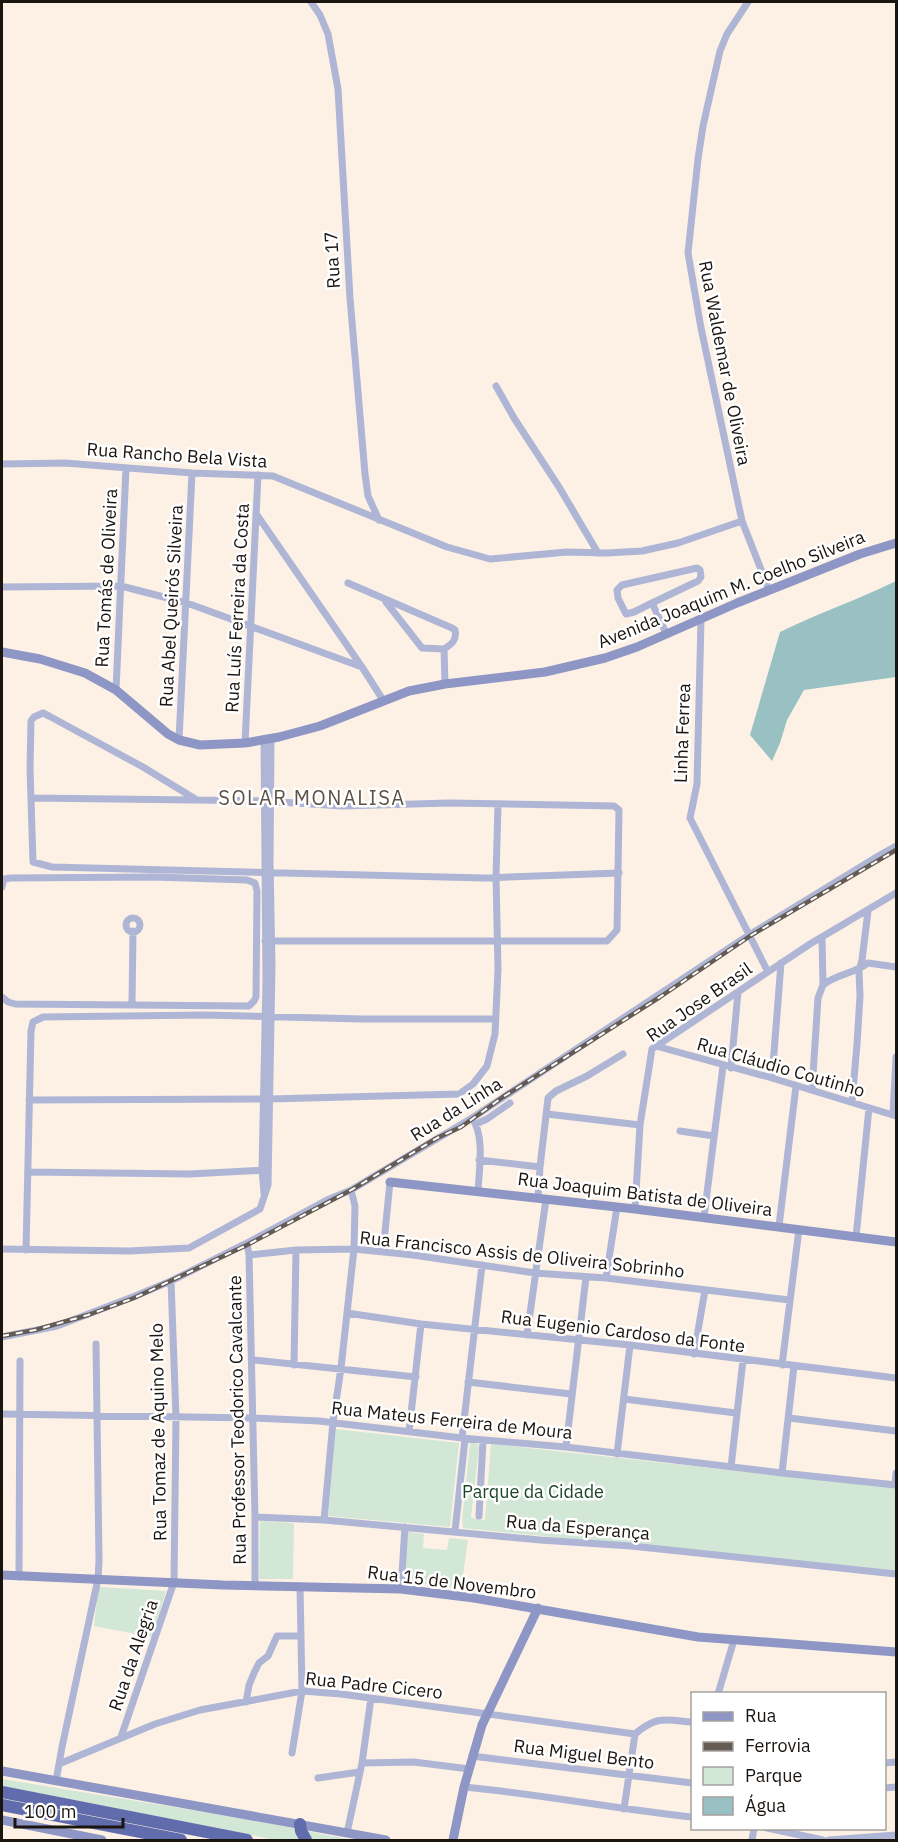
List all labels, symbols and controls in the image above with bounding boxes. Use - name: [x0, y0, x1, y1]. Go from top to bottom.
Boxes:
- street label: Rua 17: [319, 231, 345, 289]
- street label: Rua Waldemar de Oliveira: [694, 259, 756, 468]
- street label: Rua Rancho Bela Vista: [86, 437, 268, 473]
- street label: Rua Tomás de Oliveira: [90, 488, 122, 668]
- street label: Rua Luís Ferreira da Costa: [220, 502, 254, 713]
- street label: Rua Abel Queirós Silveira: [154, 504, 188, 708]
- street label: Avenida Joaquim M. Coelho Silveira: [594, 525, 868, 653]
- street label: Linha Ferrea: [669, 682, 695, 783]
- district label: SOLAR MONALISA: [218, 784, 406, 811]
- street label: Rua Jose Brasil: [642, 957, 756, 1047]
- street label: Rua Cláudio Coutinho: [694, 1032, 868, 1102]
- street label: Rua da Linha: [406, 1072, 506, 1146]
- street label: Rua Joaquim Batista de Oliveira: [516, 1167, 774, 1221]
- street label: Rua Francisco Assis de Oliveira Sobrinho: [358, 1225, 686, 1283]
- street label: Rua Professor Teodorico Cavalcante: [223, 1275, 251, 1565]
- street label: Rua Eugenio Cardoso da Fonte: [500, 1305, 747, 1357]
- street label: Rua Tomaz de Aquino Melo: [145, 1323, 171, 1541]
- street label: Rua Mateus Ferreira de Moura: [330, 1396, 574, 1444]
- park label: Parque da Cidade: [462, 1480, 604, 1503]
- street label: Rua da Esperança: [505, 1509, 651, 1545]
- street label: Rua 15 de Novembro: [366, 1560, 538, 1604]
- street label: Rua da Alegria: [103, 1596, 163, 1714]
- street label: Rua Padre Cicero: [304, 1666, 444, 1704]
- legend: [691, 1692, 886, 1830]
- text: Rua: [745, 1704, 777, 1727]
- street label: Rua Miguel Bento: [512, 1734, 656, 1774]
- text: Ferrovia: [745, 1734, 811, 1757]
- text: Parque: [745, 1764, 803, 1787]
- scale bar: [15, 1791, 123, 1829]
- text: Água: [745, 1794, 786, 1817]
- text: 100 m: [24, 1800, 76, 1823]

